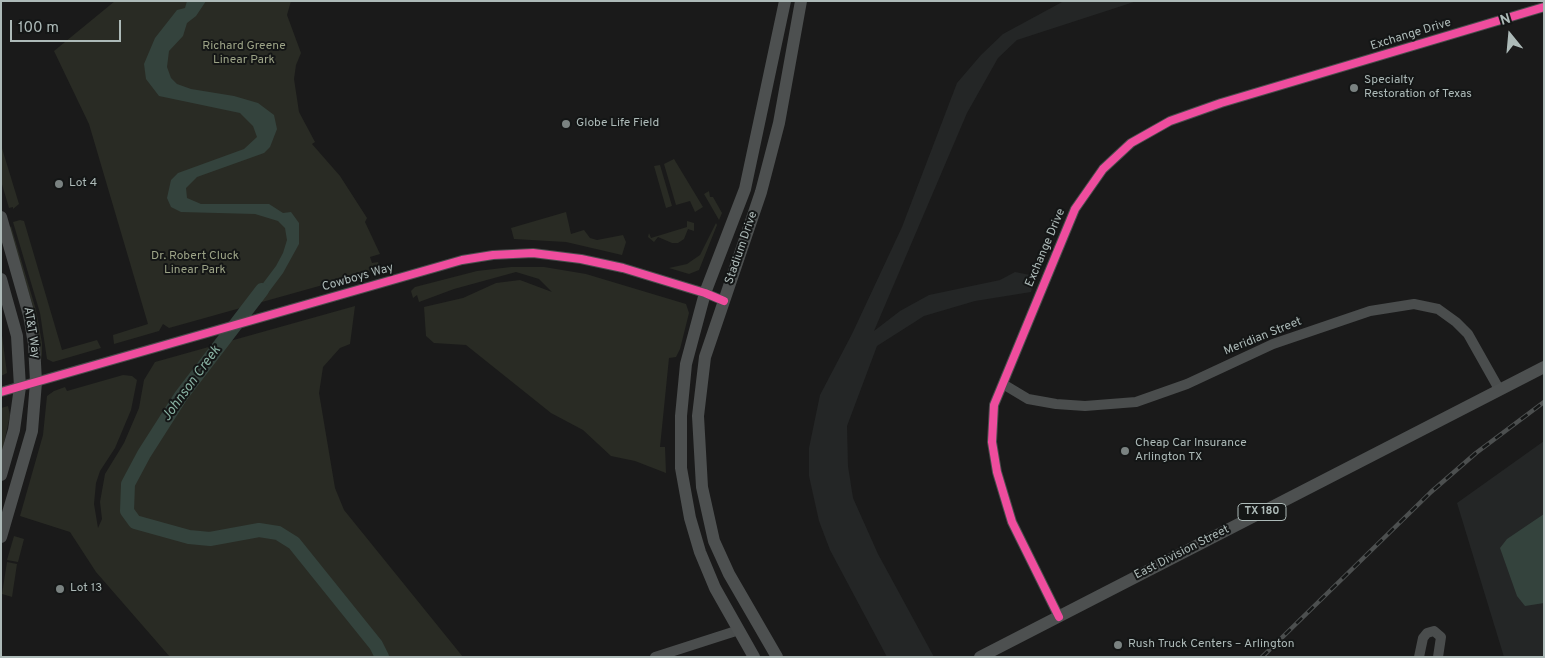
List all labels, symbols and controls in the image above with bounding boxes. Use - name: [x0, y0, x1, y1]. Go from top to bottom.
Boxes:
- scale bar: [12, 10, 124, 42]
- north arrow: [1485, 10, 1535, 60]
- text: N: [1498, 11, 1513, 30]
- street label: Exchange Drive: [1369, 16, 1453, 54]
- text: 100 m: [18, 19, 59, 38]
- park label: Richard Greene Linear Park: [202, 40, 286, 68]
- place label: Specialty Restoration of Texas: [1364, 74, 1472, 102]
- marker: Specialty Restoration of Texas: [1348, 82, 1360, 94]
- place label: Globe Life Field: [576, 117, 659, 131]
- marker: Globe Life Field: [560, 118, 572, 130]
- place label: Lot 4: [69, 177, 97, 191]
- marker: Lot 4: [53, 178, 65, 190]
- street label: Exchange Drive: [1023, 207, 1069, 289]
- street label: Stadium Drive: [723, 210, 761, 286]
- park label: Dr. Robert Cluck Linear Park: [151, 250, 239, 278]
- street label: Cowboys Way: [321, 261, 395, 295]
- street label: AT&T Way: [20, 306, 42, 360]
- street label: Meridian Street: [1222, 315, 1304, 359]
- water label: Johnson Creek: [159, 343, 225, 425]
- place label: Cheap Car Insurance Arlington TX: [1135, 437, 1247, 465]
- marker: Cheap Car Insurance Arlington TX: [1119, 445, 1131, 457]
- road number: TX 180: [1238, 504, 1286, 520]
- street label: East Division Street: [1132, 523, 1232, 583]
- place label: Lot 13: [70, 582, 102, 596]
- marker: Lot 13: [54, 583, 66, 595]
- place label: Rush Truck Centers – Arlington: [1128, 638, 1294, 652]
- marker: Rush Truck Centers – Arlington: [1112, 639, 1124, 651]

